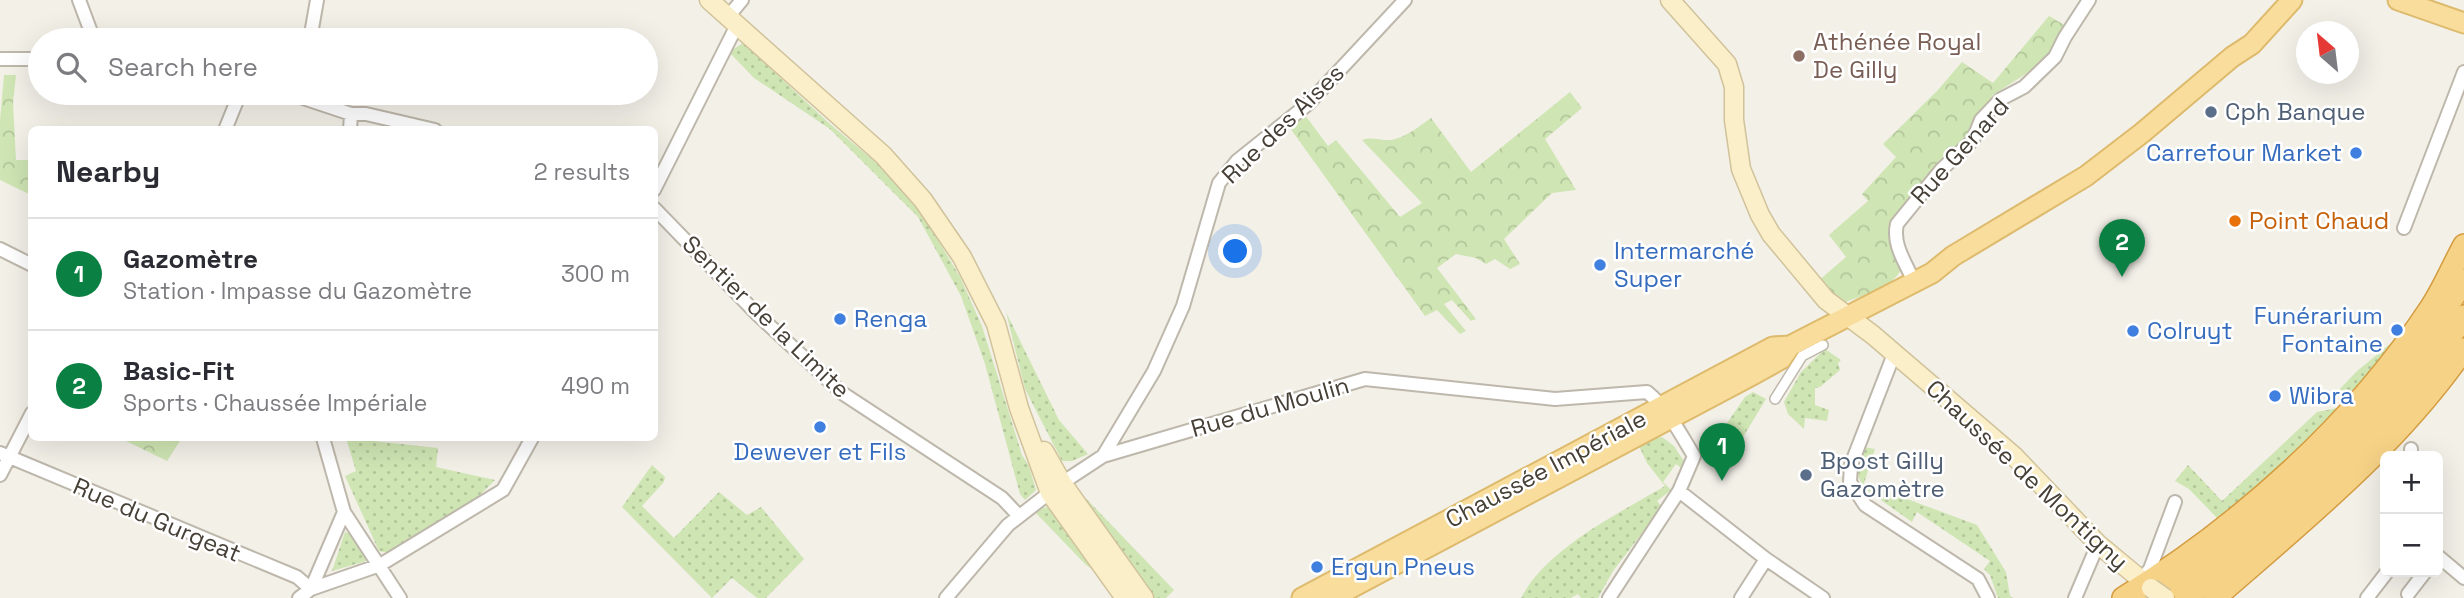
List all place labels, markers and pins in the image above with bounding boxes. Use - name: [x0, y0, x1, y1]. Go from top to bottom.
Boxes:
- place label: Athénée Royal De Gilly: [1813, 26, 1981, 85]
- marker: Athénée Royal De Gilly: [1791, 48, 1807, 64]
- place label: Cph Banque: [2225, 96, 2365, 127]
- marker: Cph Banque: [2203, 104, 2219, 120]
- place label: Carrefour Market: [2146, 137, 2342, 168]
- marker: Carrefour Market: [2348, 145, 2364, 161]
- place label: Point Chaud: [2249, 205, 2389, 236]
- marker: Point Chaud: [2227, 213, 2243, 229]
- pin: 2: [2099, 219, 2145, 277]
- place label: Intermarché Super: [1614, 235, 1754, 294]
- marker: Intermarché Super: [1592, 257, 1608, 273]
- place label: Funérarium Fontaine: [2254, 300, 2383, 359]
- place label: Renga: [854, 303, 927, 334]
- marker: Renga: [832, 311, 848, 327]
- place label: Colruyt: [2147, 315, 2233, 346]
- marker: Funérarium Fontaine: [2389, 322, 2405, 338]
- marker: Colruyt: [2125, 323, 2141, 339]
- place label: Wibra: [2289, 380, 2354, 411]
- marker: Wibra: [2267, 388, 2283, 404]
- marker: Dewever et Fils: [812, 419, 828, 435]
- pin: 1: [1699, 423, 1745, 481]
- place label: Dewever et Fils: [734, 436, 906, 467]
- place label: Bpost Gilly Gazomètre: [1820, 445, 1945, 504]
- marker: Bpost Gilly Gazomètre: [1798, 467, 1814, 483]
- place label: Ergun Pneus: [1331, 551, 1475, 582]
- marker: Ergun Pneus: [1309, 559, 1325, 575]

